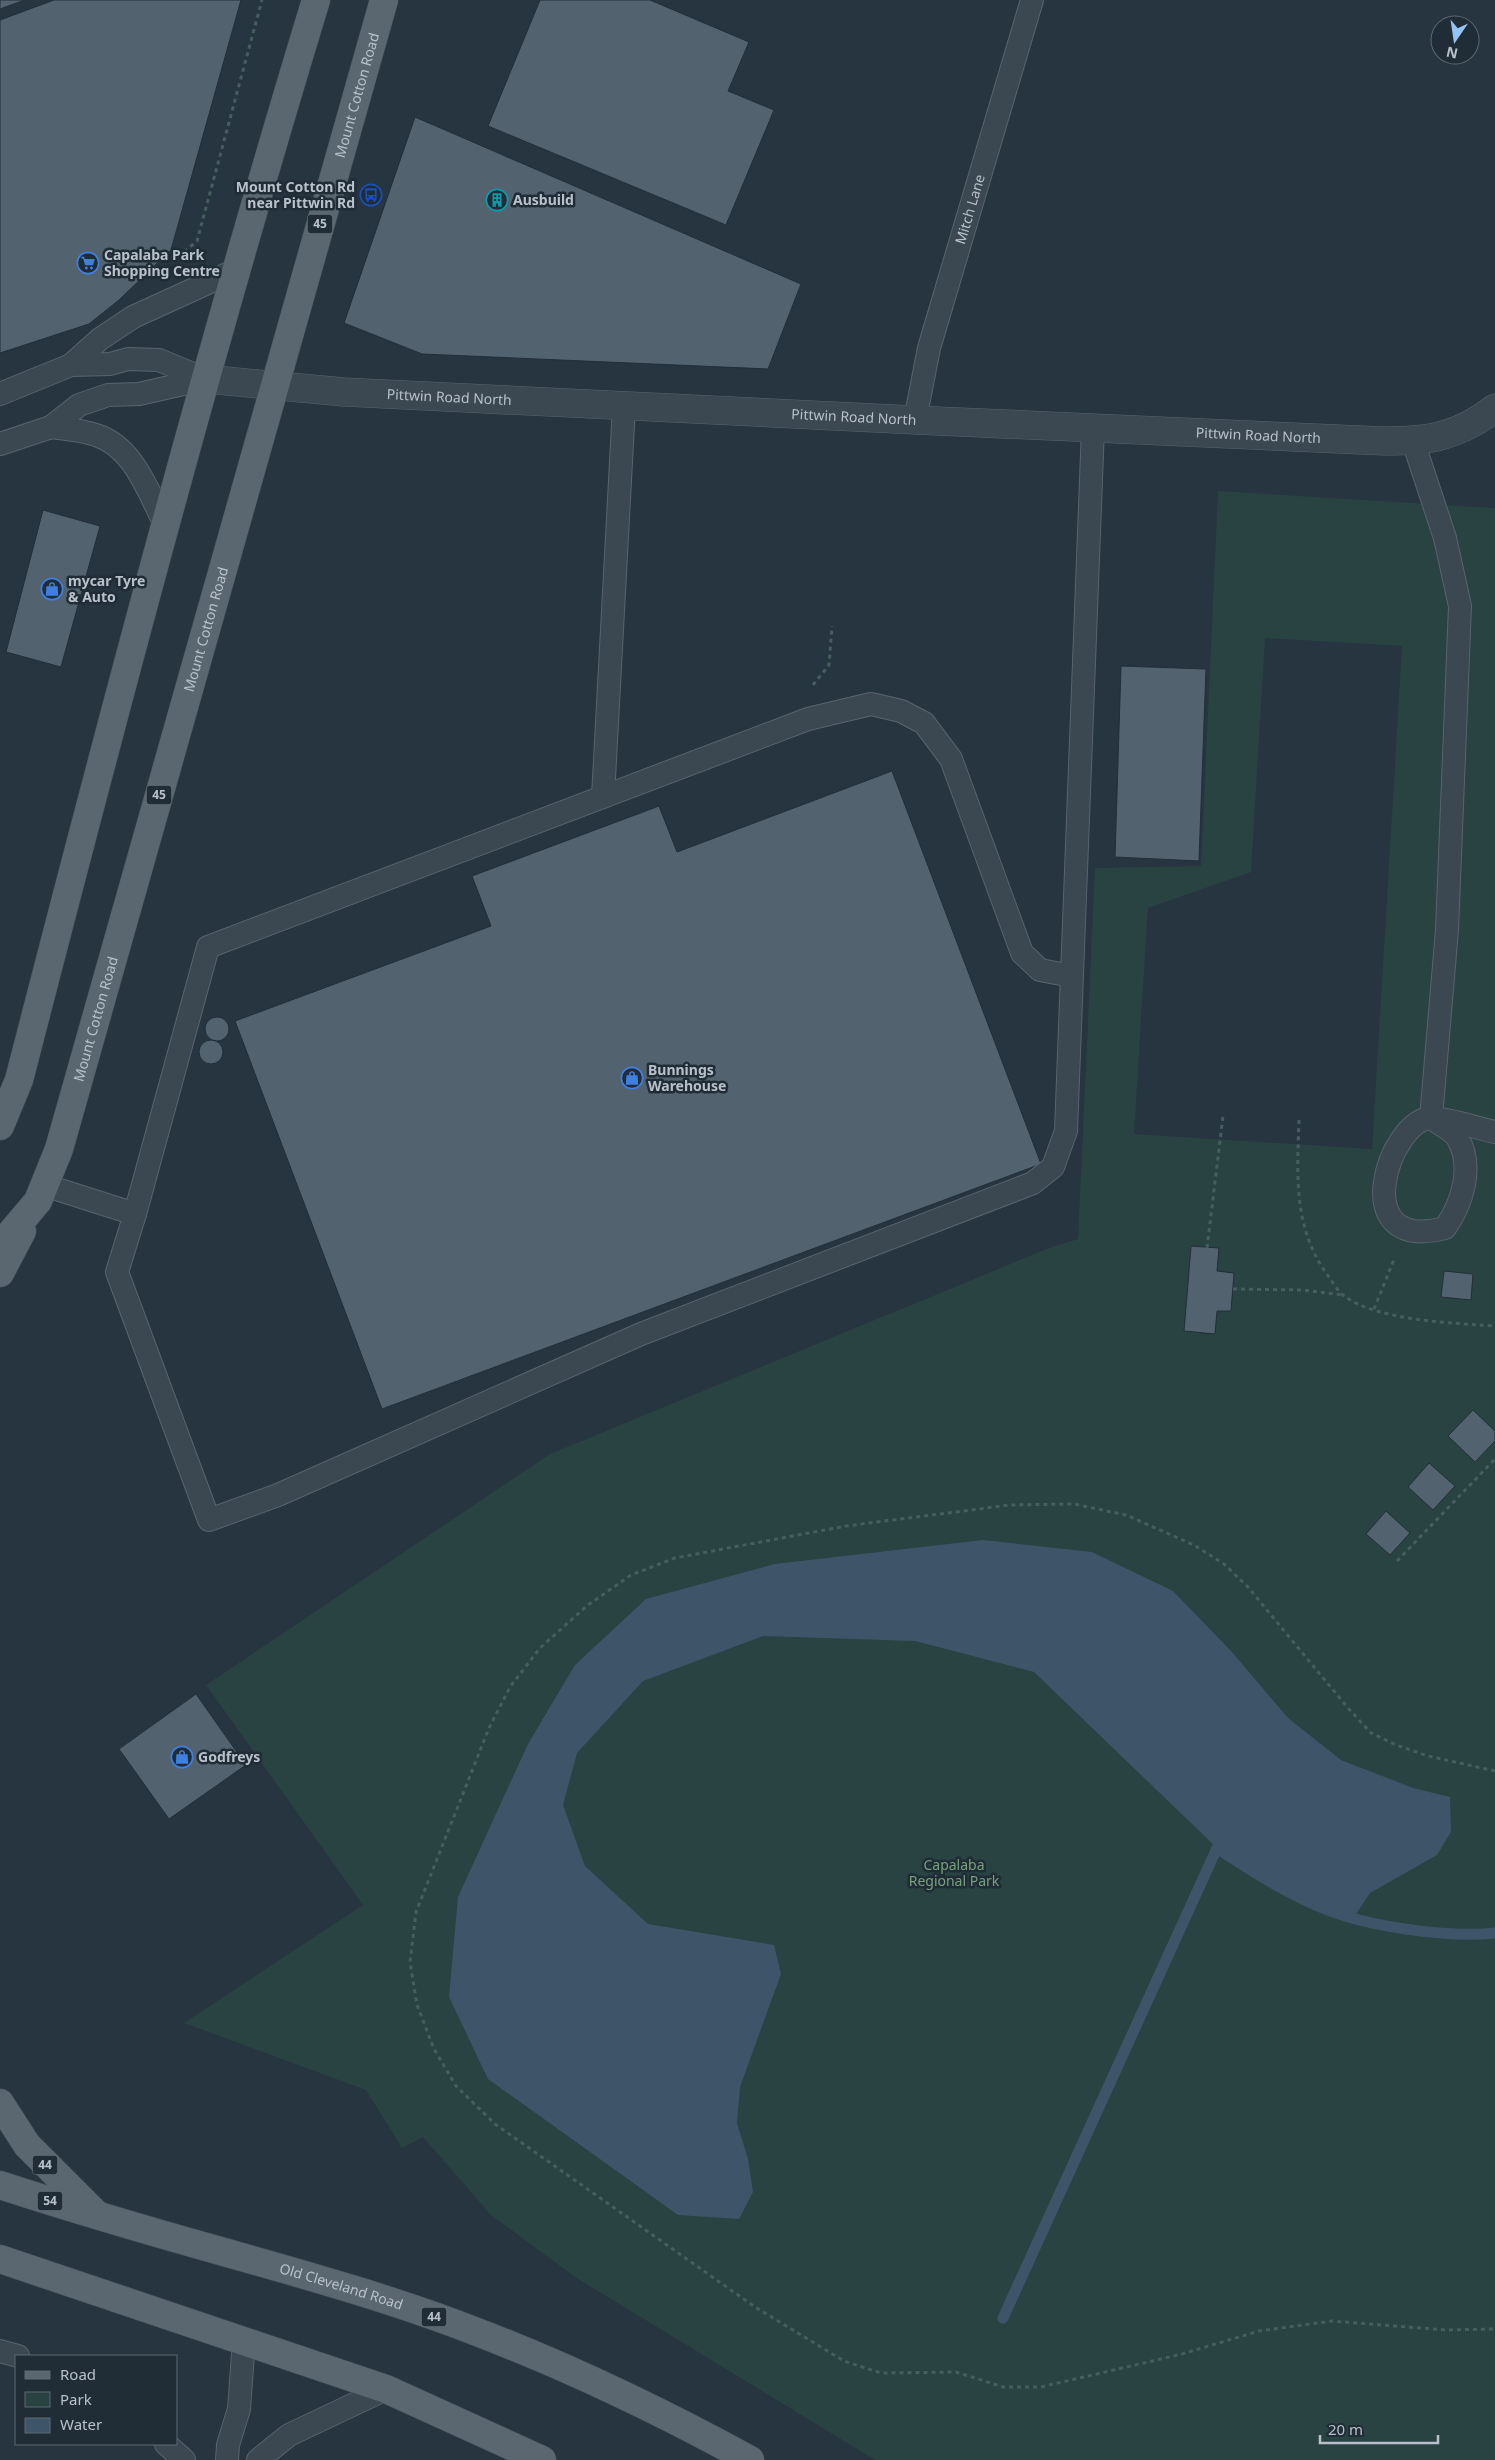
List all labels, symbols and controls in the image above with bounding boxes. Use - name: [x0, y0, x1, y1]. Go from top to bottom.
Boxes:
- north arrow: [1430, 15, 1480, 65]
- street label: Mount Cotton Road: [330, 30, 383, 160]
- text: N: [1444, 43, 1460, 64]
- street label: Mitch Lane: [950, 172, 989, 246]
- place label: Mount Cotton Rd near Pittwin Rd: [236, 177, 355, 212]
- bus stop icon: Mount Cotton Rd near Pittwin Rd: [359, 183, 383, 207]
- building icon: Ausbuild: [485, 188, 509, 212]
- place label: Ausbuild: [513, 190, 574, 209]
- road number: 45: [308, 214, 332, 233]
- place label: Capalaba Park Shopping Centre: [104, 245, 220, 280]
- supermarket icon: Capalaba Park Shopping Centre: [76, 251, 100, 275]
- street label: Pittwin Road North: [386, 384, 512, 409]
- street label: Pittwin Road North: [791, 404, 917, 429]
- street label: Pittwin Road North: [1195, 423, 1321, 447]
- street label: Mount Cotton Road: [179, 565, 232, 694]
- place label: mycar Tyre & Auto: [68, 571, 145, 606]
- shop icon: mycar Tyre & Auto: [40, 577, 64, 601]
- road number: 45: [146, 786, 172, 804]
- street label: Mount Cotton Road: [69, 954, 122, 1084]
- place label: Bunnings Warehouse: [648, 1060, 726, 1095]
- shop icon: Bunnings Warehouse: [620, 1066, 644, 1090]
- shop icon: Godfreys: [170, 1745, 194, 1769]
- place label: Godfreys: [198, 1747, 260, 1766]
- park label: Capalaba Regional Park: [909, 1855, 1000, 1890]
- road number: 44: [32, 2156, 58, 2174]
- road number: 54: [38, 2192, 62, 2210]
- street label: Old Cleveland Road: [277, 2258, 406, 2314]
- road number: 44: [422, 2308, 446, 2326]
- legend: [15, 2355, 178, 2445]
- text: Road: [60, 2364, 96, 2384]
- text: Park: [60, 2389, 92, 2409]
- scale bar: [1320, 2412, 1438, 2444]
- text: Water: [60, 2414, 102, 2434]
- text: 20 m: [1328, 2419, 1363, 2439]

